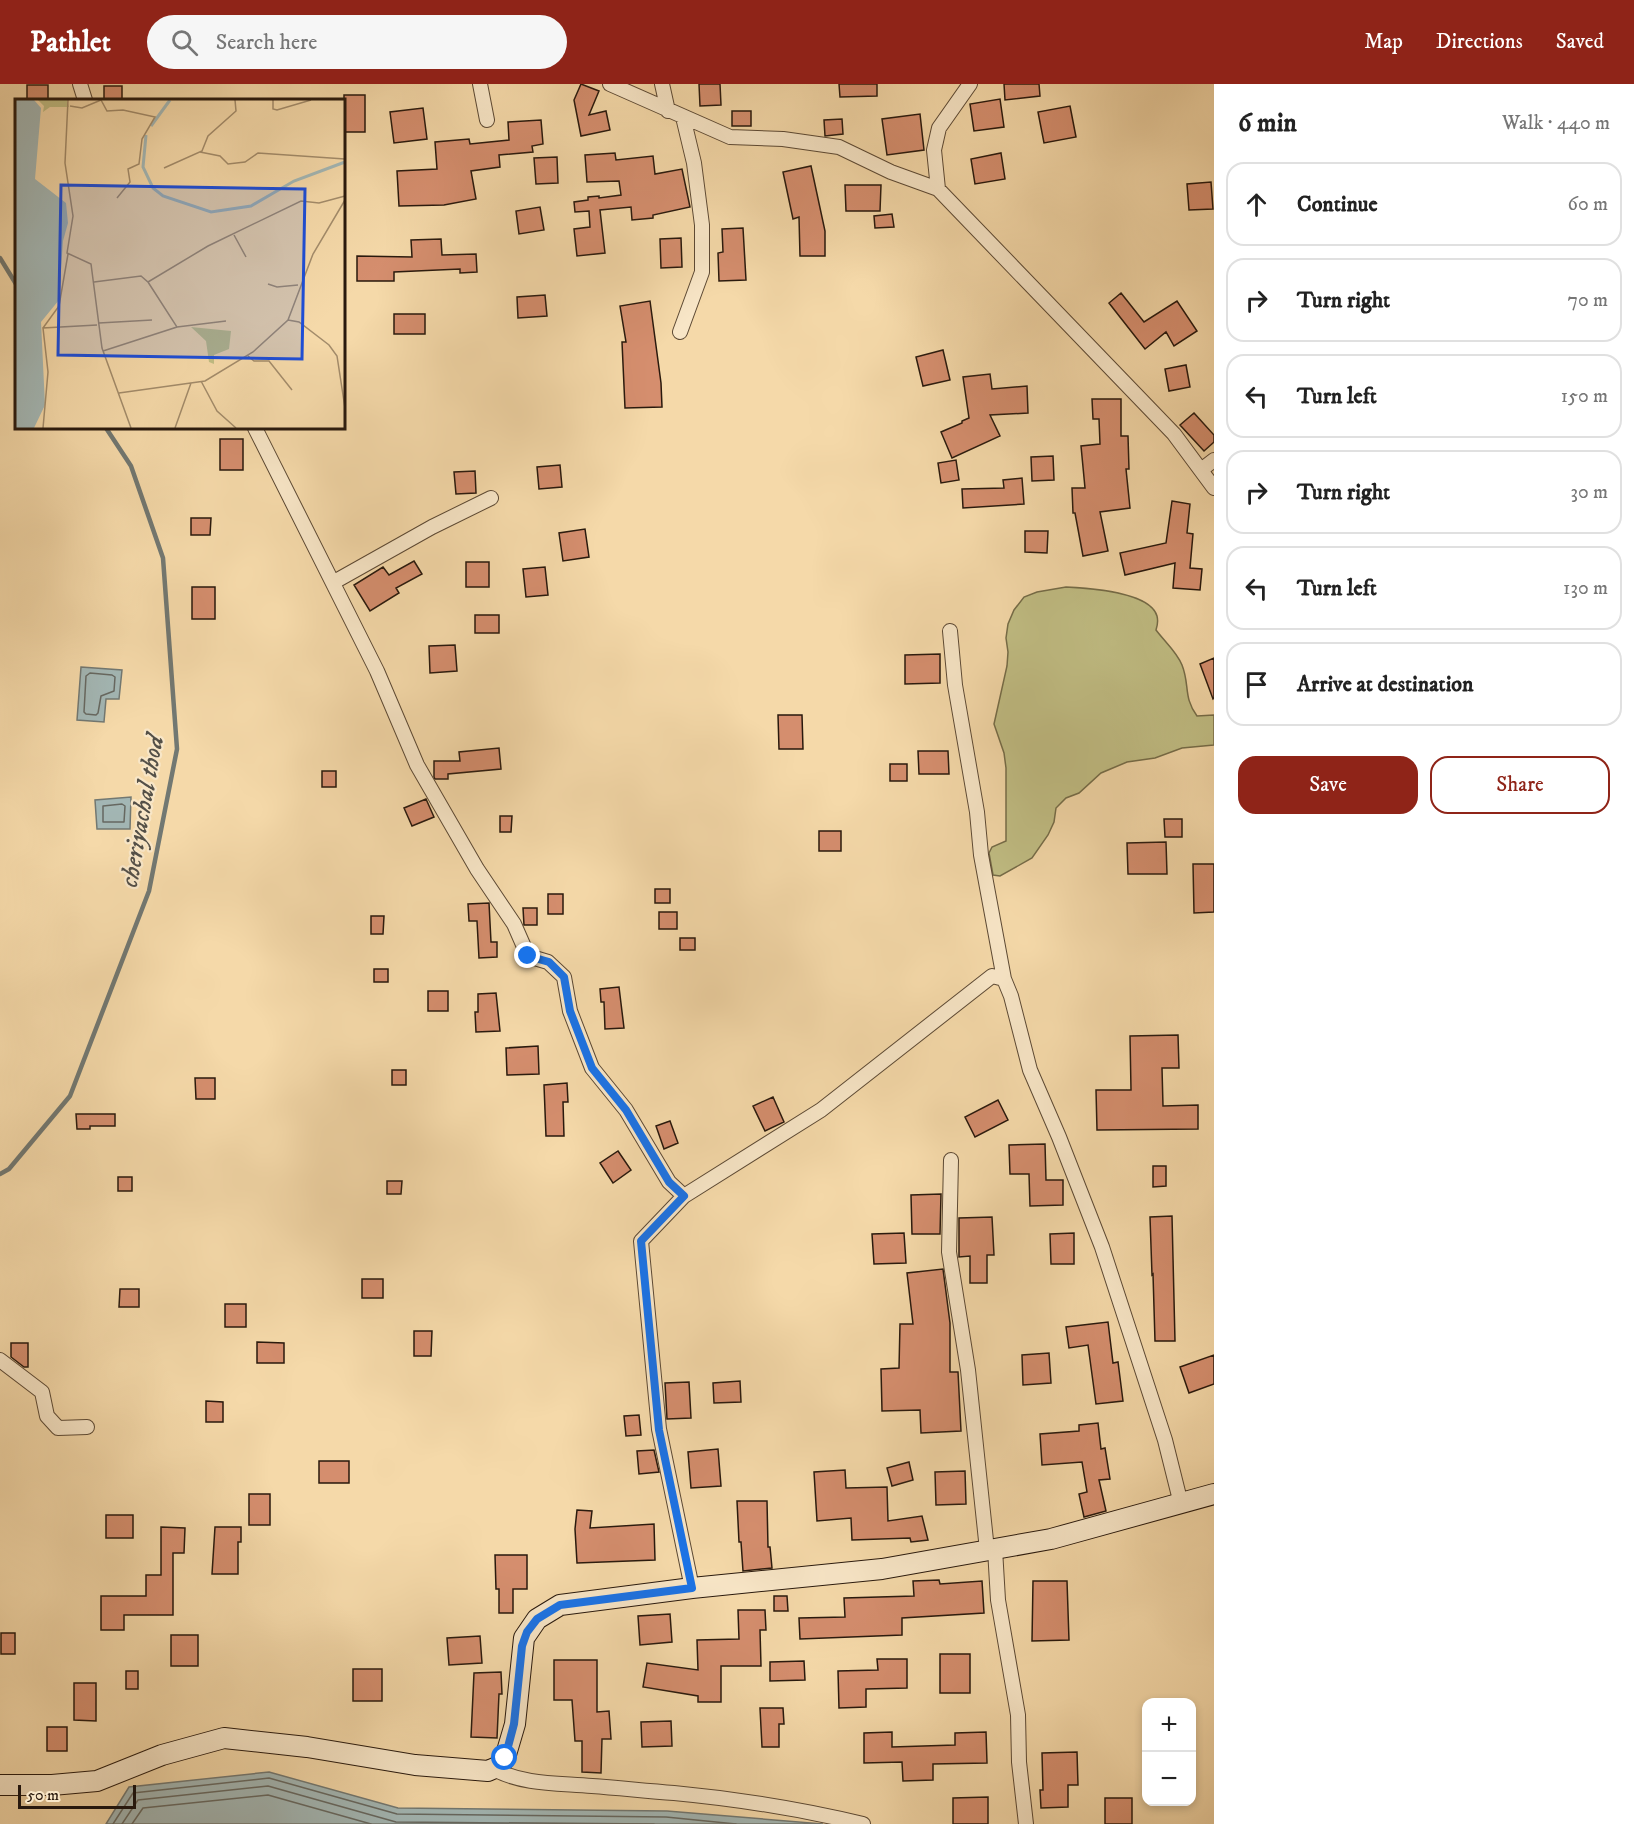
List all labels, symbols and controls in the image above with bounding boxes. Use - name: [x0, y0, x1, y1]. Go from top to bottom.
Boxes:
- search box: [147, 15, 567, 69]
- text: Pathlet: [30, 25, 111, 60]
- icon: search: [168, 26, 201, 59]
- text: Search here: [216, 29, 317, 56]
- text: Map: [1364, 29, 1403, 55]
- text: Directions: [1436, 29, 1523, 55]
- text: Saved: [1556, 29, 1604, 55]
- inset map: [15, 99, 345, 429]
- text: 6 min: [1238, 107, 1297, 140]
- text: Walk · 440 m: [1502, 111, 1610, 136]
- icon: ahead: [1240, 188, 1273, 221]
- text: Continue: [1297, 191, 1378, 218]
- text: 60 m: [1568, 192, 1608, 217]
- icon: right: [1240, 284, 1273, 317]
- text: Turn right: [1297, 287, 1390, 314]
- text: 70 m: [1567, 288, 1608, 313]
- icon: left: [1240, 380, 1273, 413]
- text: Turn left: [1297, 383, 1377, 410]
- text: 150 m: [1561, 384, 1608, 409]
- icon: right: [1240, 476, 1273, 509]
- text: Turn right: [1297, 479, 1390, 506]
- text: 30 m: [1570, 480, 1608, 505]
- icon: left: [1240, 572, 1273, 605]
- text: Turn left: [1297, 575, 1377, 602]
- text: 130 m: [1563, 576, 1608, 601]
- icon: arrive: [1240, 668, 1273, 701]
- text: Arrive at destination: [1297, 671, 1474, 698]
- water label: cheriyachal thod: [113, 729, 173, 890]
- button: Save: [1238, 756, 1418, 814]
- button: Share: [1430, 756, 1610, 814]
- route end: [514, 942, 540, 968]
- map controls: [1142, 1698, 1196, 1806]
- button: +: [1142, 1698, 1196, 1752]
- route start: [491, 1744, 517, 1770]
- button: −: [1142, 1752, 1196, 1806]
- scale bar: [18, 1782, 136, 1810]
- text: 50 m: [27, 1785, 59, 1805]

